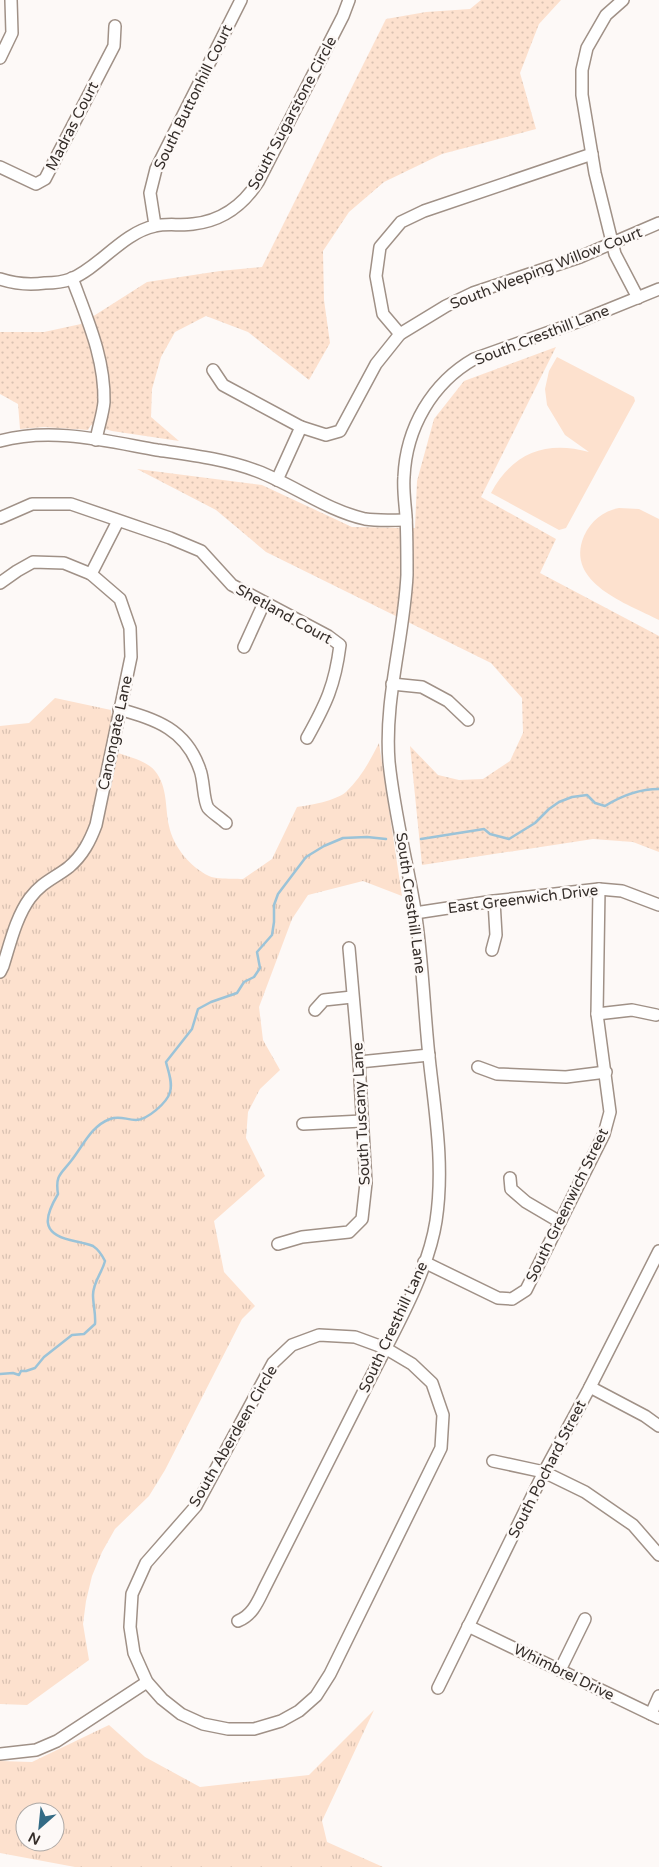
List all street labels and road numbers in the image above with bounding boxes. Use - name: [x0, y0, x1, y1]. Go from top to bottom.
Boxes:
- street label: South Buttonhill Court: [150, 21, 236, 173]
- street label: South Sugarstone Circle: [244, 33, 340, 193]
- street label: Madras Court: [42, 78, 102, 174]
- street label: South Weeping Willow Court: [447, 223, 645, 313]
- street label: South Cresthill Lane: [472, 301, 612, 369]
- street label: Shetland Court: [233, 580, 335, 648]
- street label: Canongate Lane: [94, 674, 136, 792]
- street label: South Cresthill Lane: [392, 831, 430, 975]
- street label: East Greenwich Drive: [447, 881, 599, 917]
- street label: South Tuscany Lane: [348, 1042, 374, 1186]
- street label: South Greenwich Street: [522, 1125, 612, 1285]
- street label: South Cresthill Lane: [355, 1259, 431, 1395]
- street label: South Aberdeen Circle: [185, 1362, 281, 1510]
- street label: South Pochard Street: [504, 1397, 590, 1541]
- street label: Whimbrel Drive: [511, 1640, 617, 1704]

